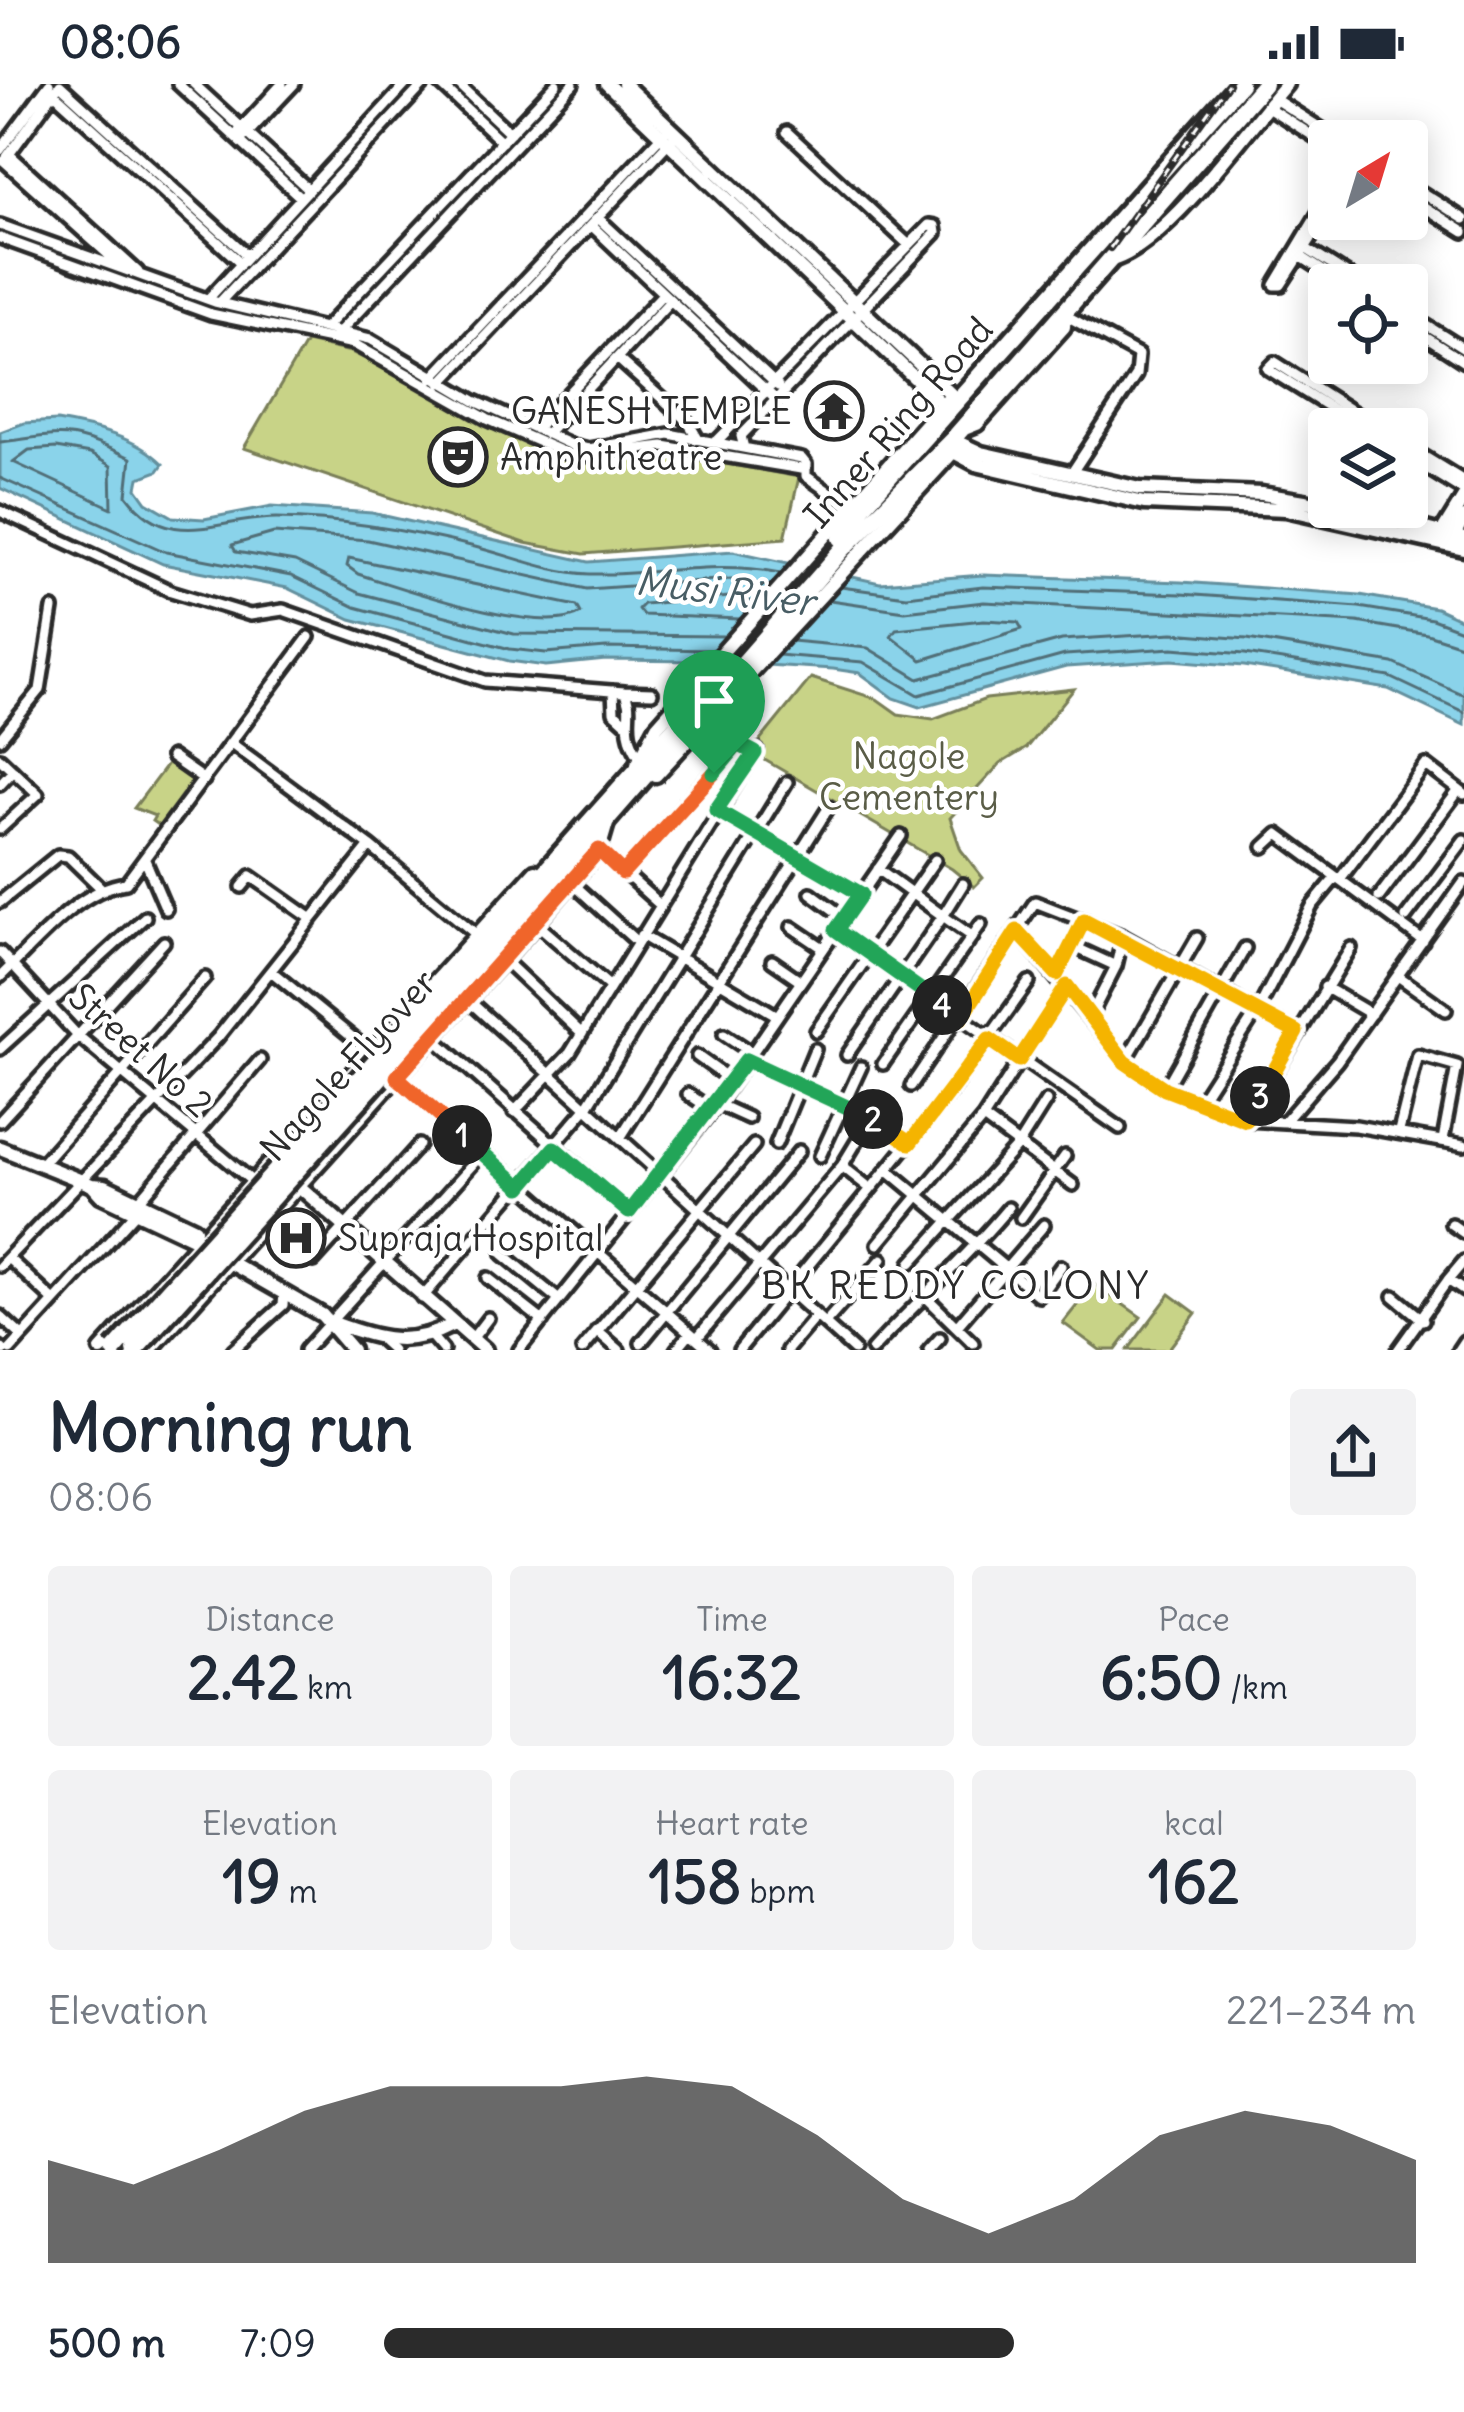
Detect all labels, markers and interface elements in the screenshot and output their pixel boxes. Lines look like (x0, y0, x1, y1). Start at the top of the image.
text: 08:06 (60, 14, 181, 70)
north arrow (1308, 120, 1428, 240)
map controls (1308, 120, 1428, 528)
button: locate (1308, 264, 1428, 384)
street label: Inner Ring Road (795, 308, 1002, 537)
temple icon: GANESH TEMPLE (803, 380, 865, 442)
place label: GANESH TEMPLE (511, 389, 792, 434)
button: layers (1308, 408, 1428, 528)
theatre icon: Amphitheatre (427, 426, 489, 488)
place label: Amphitheatre (500, 435, 722, 480)
water label: Musi River (633, 556, 821, 627)
pin (663, 650, 765, 773)
icon: arrive (681, 668, 747, 734)
park label: Nagole Cementery (819, 734, 999, 820)
street label: Nagole Flyover (251, 960, 446, 1170)
street label: Street No 2 (60, 974, 222, 1127)
pin: 4 (912, 975, 972, 1035)
text: 4 (932, 984, 952, 1026)
pin: 3 (1230, 1066, 1290, 1126)
text: 3 (1251, 1075, 1269, 1117)
pin: 2 (843, 1089, 903, 1149)
text: 2 (864, 1098, 882, 1140)
pin: 1 (432, 1105, 492, 1165)
text: 1 (455, 1114, 469, 1156)
hospital icon: Supraja Hospital (265, 1207, 327, 1269)
place label: Supraja Hospital (338, 1216, 603, 1261)
district label: BK REDDY COLONY (761, 1261, 1151, 1310)
text: Morning run (48, 1386, 412, 1469)
button: share (1290, 1389, 1416, 1515)
text: 08:06 (48, 1473, 153, 1522)
text: Distance (206, 1598, 334, 1640)
text: Time (696, 1598, 768, 1640)
text: Pace (1158, 1598, 1230, 1640)
text: 2.42 (187, 1640, 299, 1715)
text: 16:32 (663, 1640, 801, 1715)
text: 6:50 (1100, 1640, 1222, 1715)
text: km (299, 1666, 353, 1708)
text: /km (1222, 1666, 1288, 1708)
text: Elevation (202, 1802, 338, 1844)
text: Heart rate (655, 1802, 809, 1844)
text: kcal (1164, 1802, 1224, 1844)
text: 19 (222, 1844, 281, 1919)
text: 158 (649, 1844, 742, 1919)
text: 162 (1148, 1844, 1240, 1919)
text: m (281, 1870, 318, 1912)
text: bpm (742, 1870, 815, 1912)
text: Elevation (48, 1986, 208, 2035)
text: 221–234 m (1226, 1986, 1416, 2035)
text: 500 m (48, 2319, 165, 2368)
text: 7:09 (240, 2319, 316, 2368)

